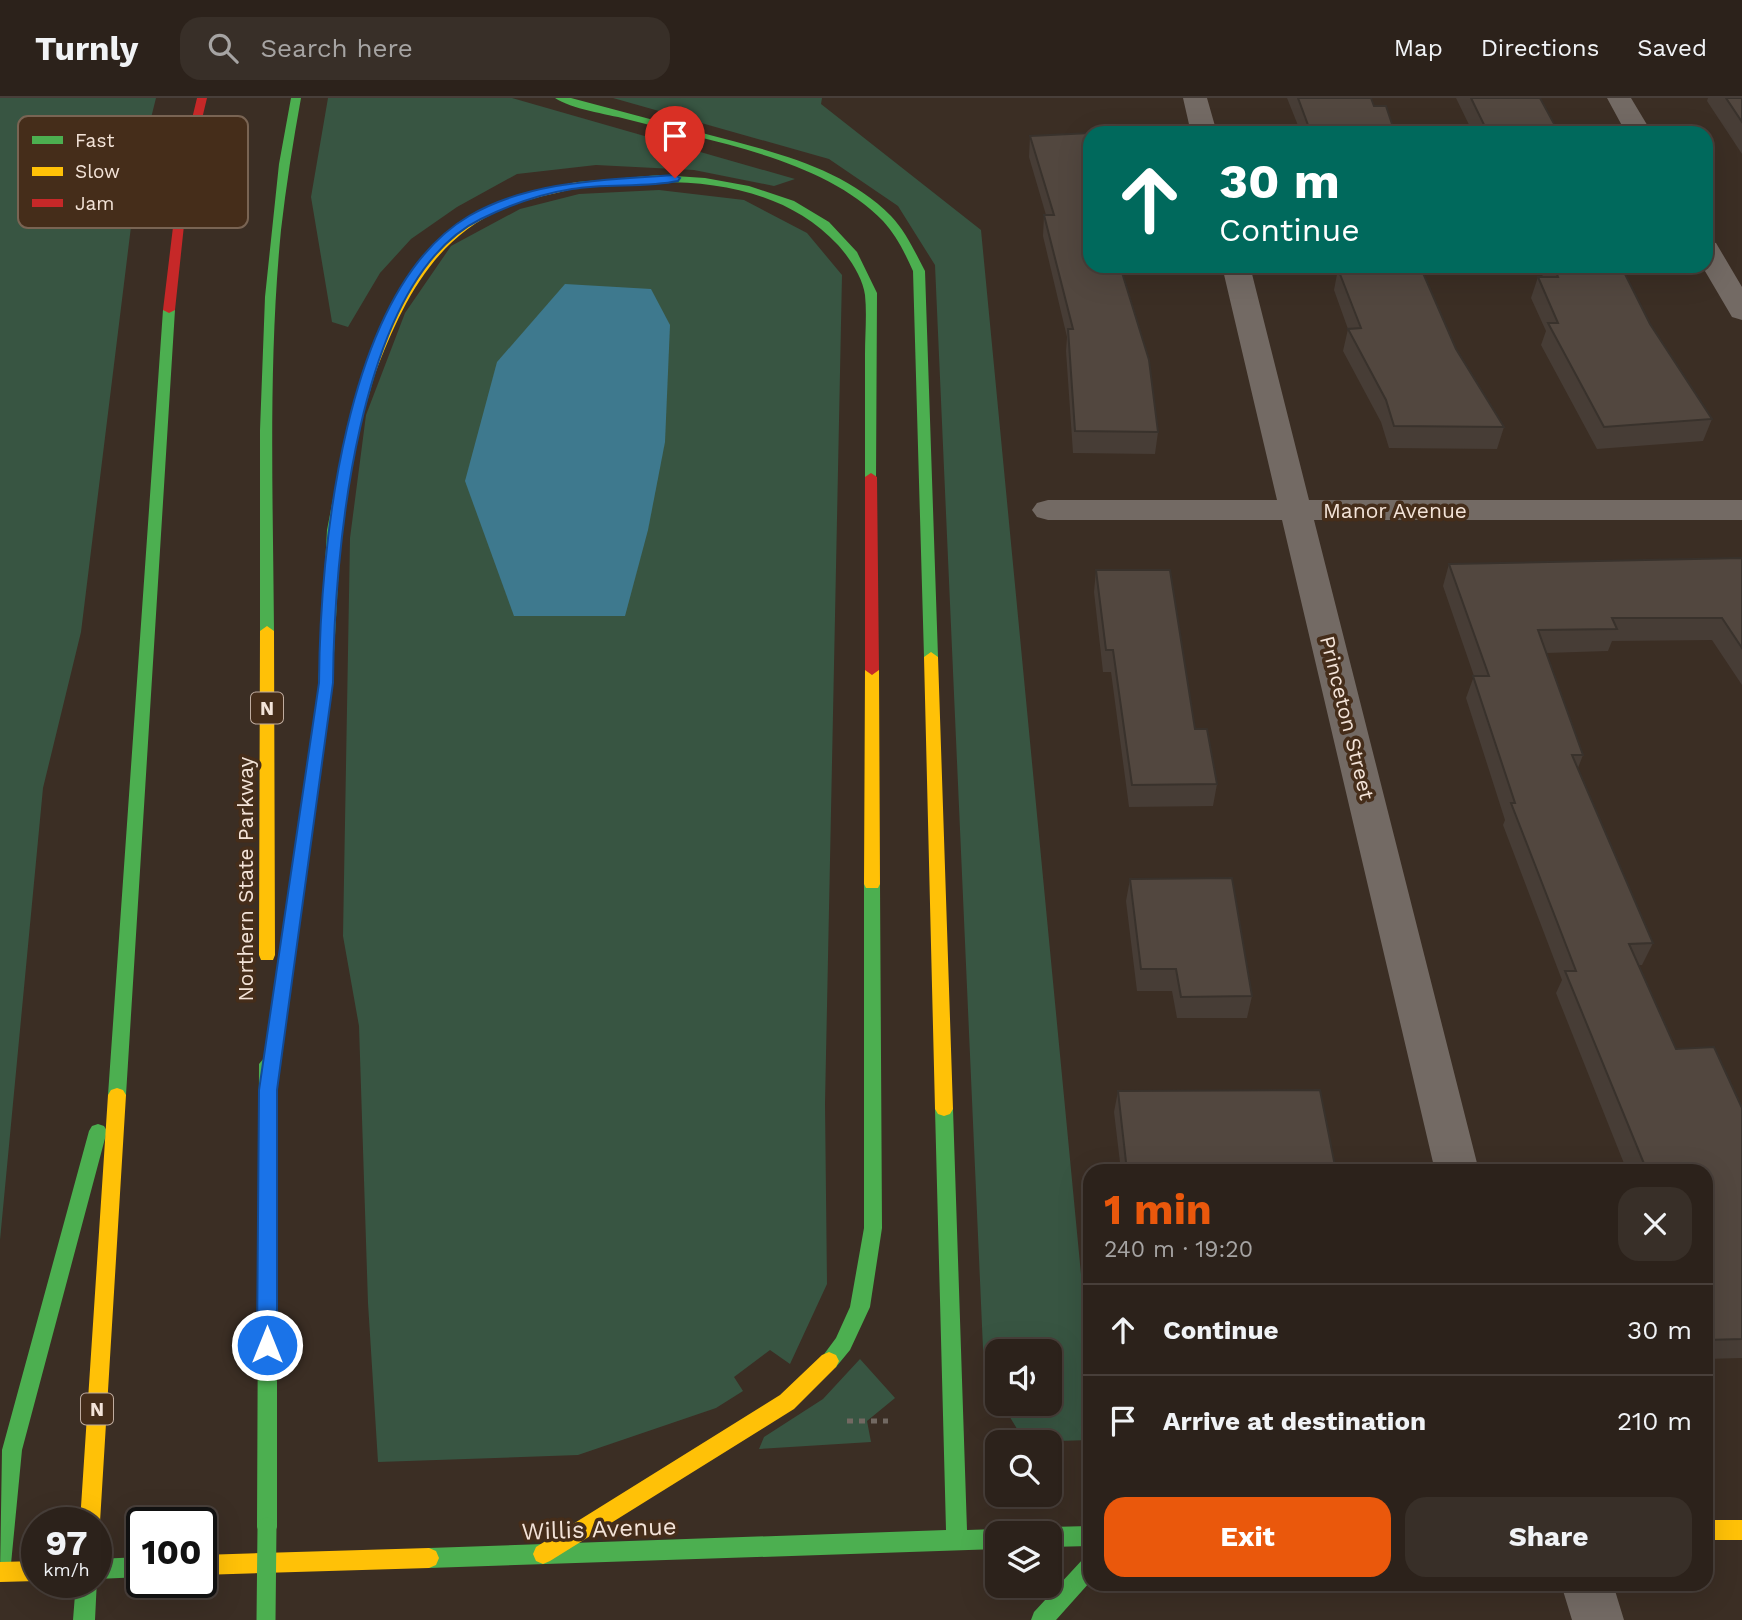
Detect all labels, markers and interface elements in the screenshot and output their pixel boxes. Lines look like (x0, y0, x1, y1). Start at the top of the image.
search box (180, 17, 670, 80)
text: Turnly (35, 29, 138, 68)
icon: search (204, 29, 242, 67)
text: Search here (260, 33, 413, 63)
text: Map (1394, 34, 1443, 62)
text: Directions (1481, 34, 1599, 62)
text: Saved (1637, 34, 1707, 62)
pin (645, 106, 705, 178)
legend (18, 116, 248, 228)
icon: arrive (656, 117, 694, 155)
text: Fast (75, 129, 114, 152)
text: 30 m (1219, 152, 1340, 210)
icon: ahead (1104, 154, 1195, 245)
text: Slow (75, 160, 120, 183)
text: Jam (75, 192, 114, 215)
text: Continue (1219, 211, 1360, 249)
street label: Manor Avenue (1323, 498, 1467, 523)
street label: Princeton Street (1315, 633, 1380, 803)
road number: N (251, 692, 283, 723)
street label: Northern State Parkway (233, 756, 258, 1001)
text: 1 min (1104, 1185, 1212, 1234)
button: close (1618, 1187, 1692, 1261)
text: 240 m · 19:20 (1104, 1236, 1253, 1263)
position arrow (230, 1308, 304, 1382)
icon: ahead (1104, 1311, 1142, 1349)
text: Continue (1163, 1315, 1279, 1345)
text: 30 m (1627, 1315, 1692, 1345)
map controls (985, 1339, 1062, 1598)
button: sound (985, 1339, 1062, 1416)
road number: N (81, 1394, 113, 1424)
icon: arrive (1104, 1402, 1142, 1440)
text: Arrive at destination (1163, 1406, 1426, 1436)
text: 210 m (1617, 1406, 1692, 1436)
button: search (985, 1430, 1062, 1507)
button: Exit (1104, 1497, 1391, 1577)
button: Share (1405, 1497, 1692, 1577)
speed limit sign: 100 (126, 1507, 217, 1598)
street label: Willis Avenue (521, 1512, 677, 1546)
button: layers (985, 1521, 1062, 1598)
text: 97 (46, 1522, 87, 1564)
text: km/h (43, 1559, 90, 1580)

